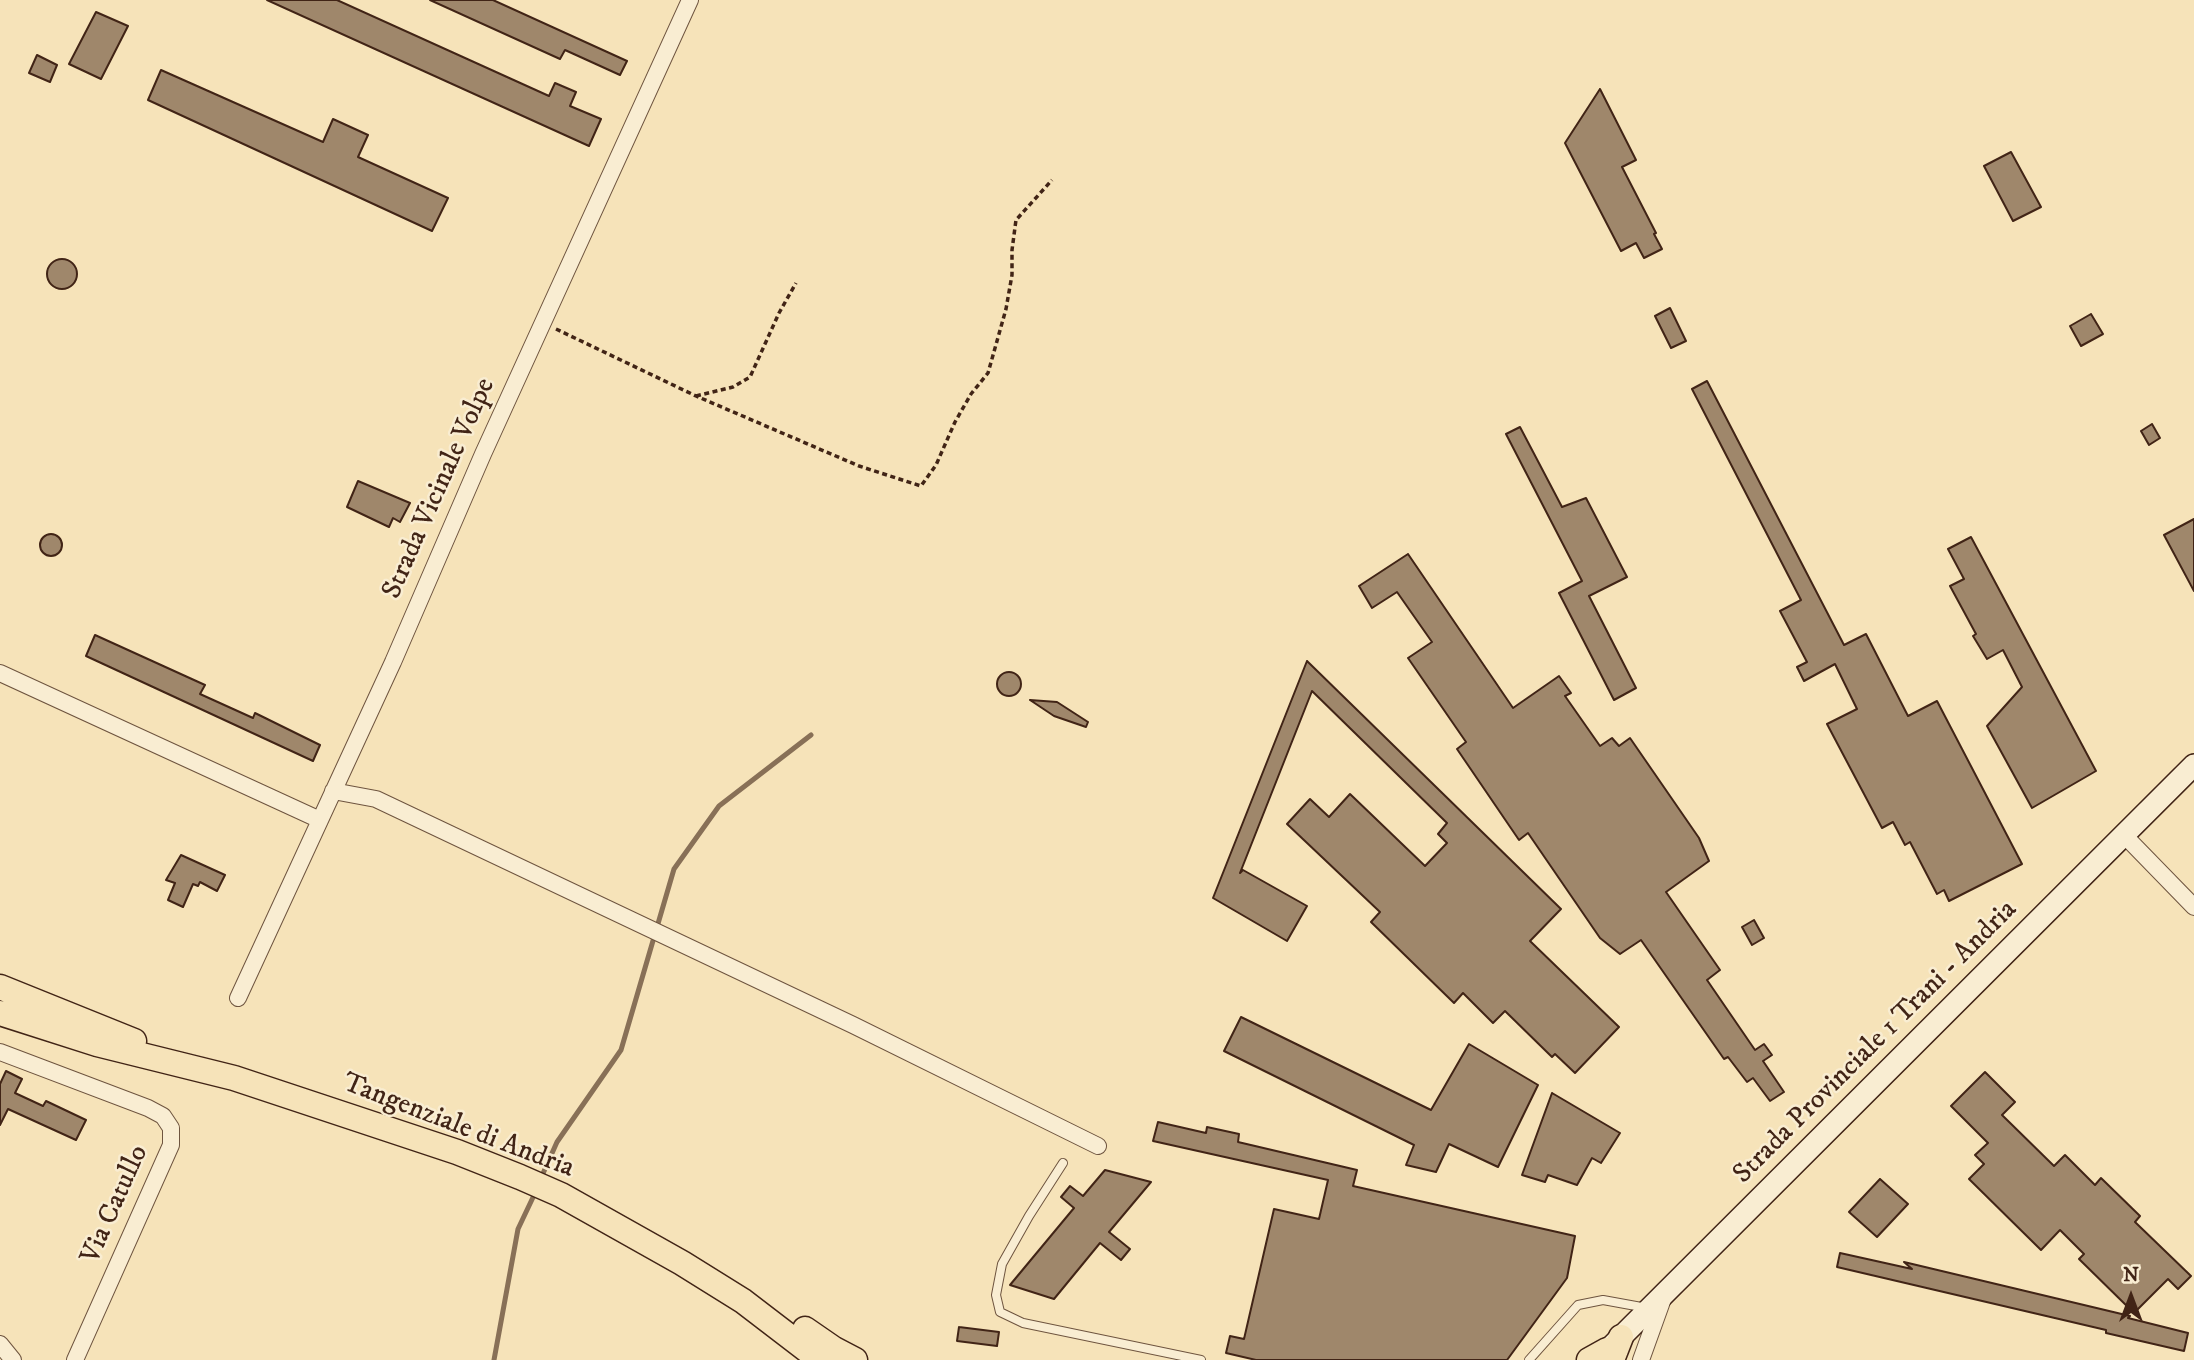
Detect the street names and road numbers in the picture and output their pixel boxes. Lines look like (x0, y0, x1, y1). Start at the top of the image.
street label: Strada Vicinale Volpe (376, 373, 504, 605)
street label: Strada Provinciale 1 Trani - Andria (1727, 894, 2025, 1192)
street label: Tangenziale di Andria (337, 1067, 579, 1187)
street label: Via Catullo (75, 1141, 157, 1269)

